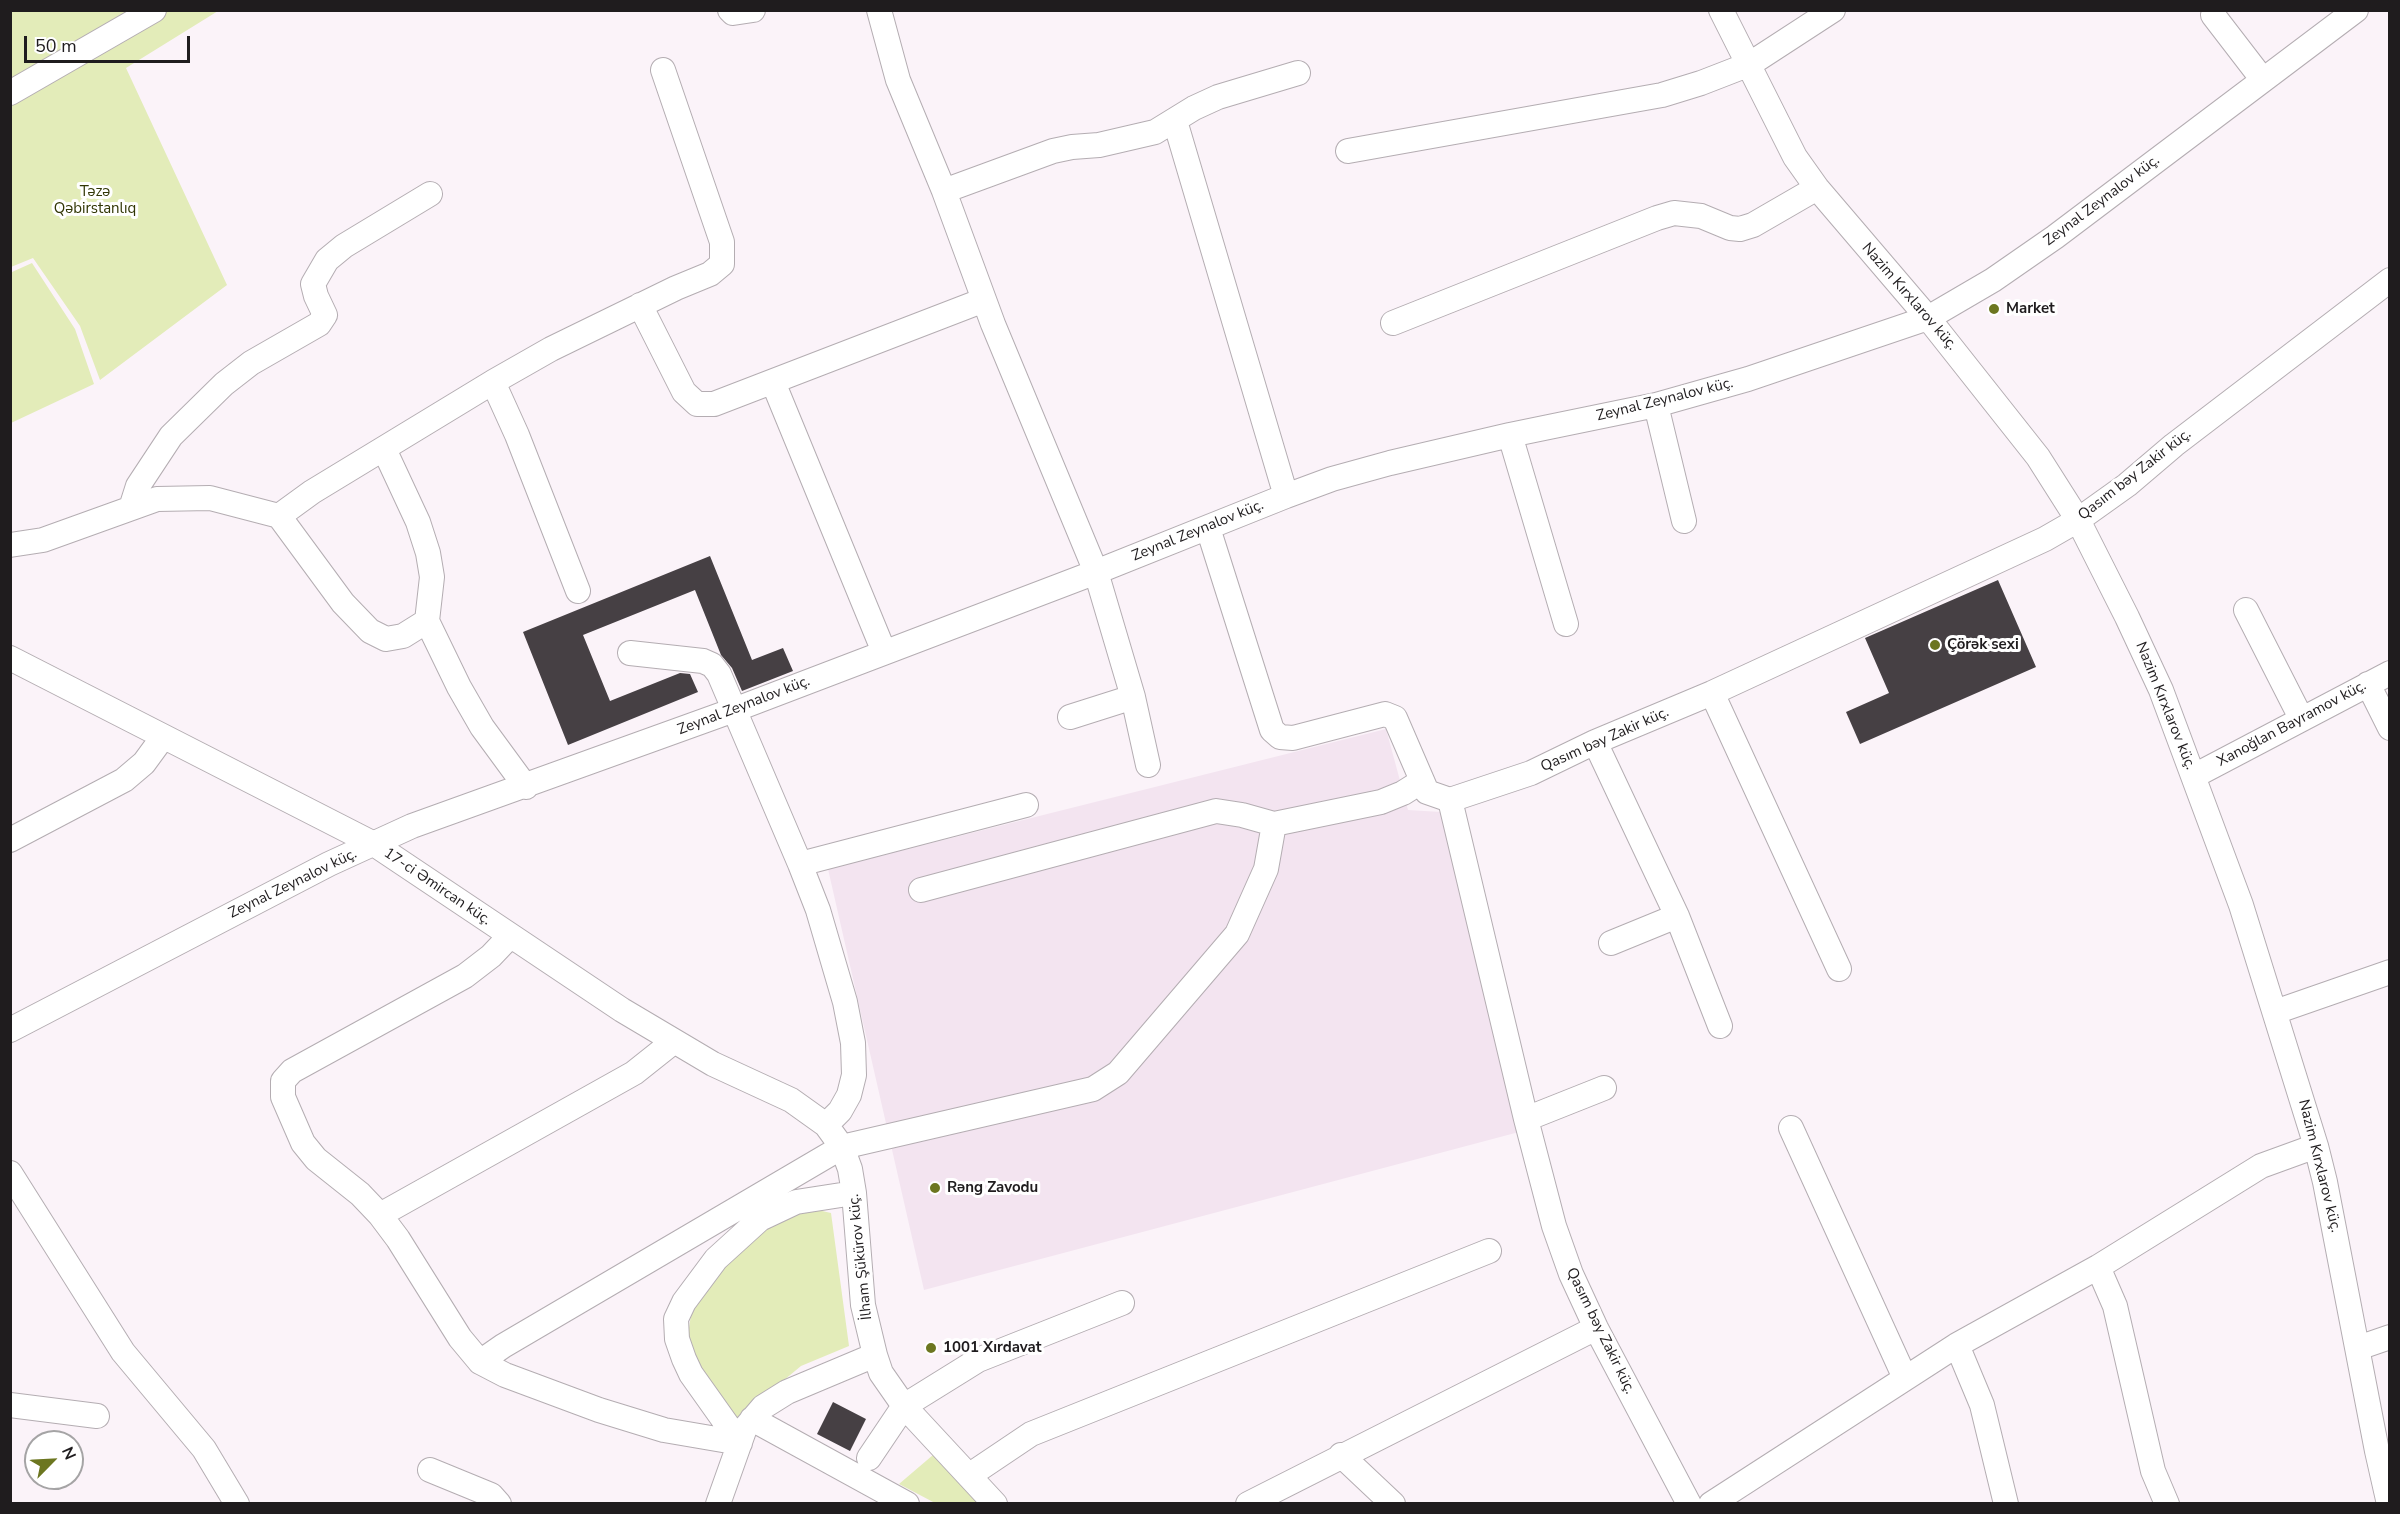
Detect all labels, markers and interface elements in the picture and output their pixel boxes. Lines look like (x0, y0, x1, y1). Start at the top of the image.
scale bar (27, 24, 194, 62)
text: 50 m (35, 34, 77, 58)
street label: Zeynal Zeynalov küç. (2041, 152, 2163, 250)
park label: Təzə Qəbirstanlıq (54, 183, 136, 218)
street label: Nazim Kırxlarov küç. (1858, 240, 1960, 354)
place label: Market (2006, 300, 2055, 318)
marker: Market (1987, 302, 2001, 316)
street label: Zeynal Zeynalov küç. (1595, 374, 1735, 426)
street label: Qasım bəy Zakir küç. (2075, 425, 2195, 525)
street label: Zeynal Zeynalov küç. (1130, 496, 1266, 566)
place label: Çörək sexi (1947, 636, 2019, 654)
marker: Çörək sexi (1928, 638, 1942, 652)
street label: Nazim Kırxlarov küç. (2131, 639, 2199, 773)
street label: Zeynal Zeynalov küç. (675, 672, 813, 740)
street label: Xanoğlan Bayramov küç. (2214, 677, 2370, 771)
street label: Qasım bəy Zakir küç. (1538, 704, 1672, 776)
street label: 17-ci Əmircan küç. (380, 844, 494, 930)
street label: Zeynal Zeynalov küç. (226, 845, 360, 923)
street label: Nazim Kırxlarov küç. (2294, 1098, 2344, 1234)
place label: Rəng Zavodu (947, 1179, 1038, 1197)
marker: Rəng Zavodu (928, 1181, 942, 1195)
street label: İlham Şükürov küç. (845, 1193, 877, 1321)
street label: Qasım bəy Zakir küç. (1562, 1265, 1638, 1397)
place label: 1001 Xırdavat (943, 1339, 1042, 1357)
marker: 1001 Xırdavat (924, 1341, 938, 1355)
north arrow (24, 1430, 84, 1490)
text: N (56, 1444, 81, 1463)

